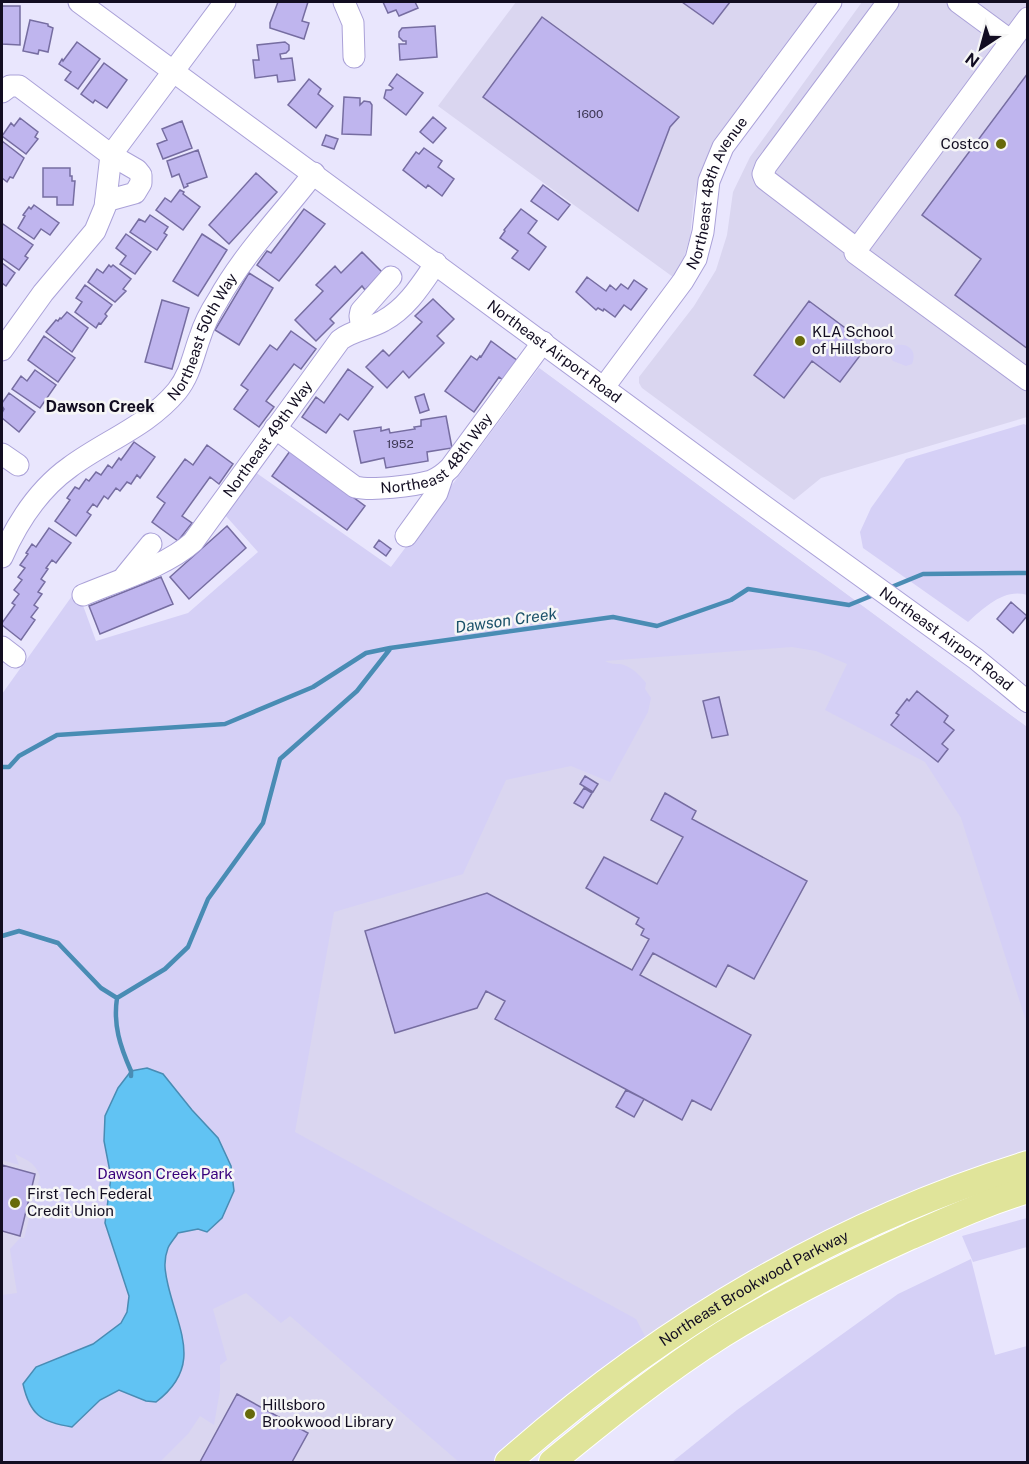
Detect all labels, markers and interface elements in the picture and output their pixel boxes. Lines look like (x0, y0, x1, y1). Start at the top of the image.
north arrow (951, 18, 1011, 78)
text: N (962, 48, 983, 71)
house number: 1600 (577, 107, 603, 121)
street label: Northeast 48th Avenue (683, 113, 751, 272)
place label: Costco (941, 135, 989, 152)
marker: Costco (994, 137, 1008, 151)
street label: Northeast 50th Way (164, 270, 240, 404)
street label: Northeast Airport Road (484, 296, 625, 406)
place label: KLA School of Hillsboro (812, 323, 894, 357)
marker: KLA School of Hillsboro (793, 334, 807, 348)
street label: Northeast 49th Way (220, 377, 316, 500)
district label: Dawson Creek (45, 397, 155, 416)
street label: Northeast 48th Way (380, 410, 495, 496)
house number: 1952 (386, 437, 414, 451)
street label: Northeast Airport Road (877, 583, 1016, 694)
water label: Dawson Creek (454, 604, 559, 637)
park label: Dawson Creek Park (97, 1165, 233, 1182)
place label: First Tech Federal Credit Union (27, 1185, 152, 1219)
marker: First Tech Federal Credit Union (8, 1196, 22, 1210)
street label: Northeast Brookwood Parkway (656, 1227, 851, 1349)
place label: Hillsboro Brookwood Library (262, 1396, 394, 1430)
marker: Hillsboro Brookwood Library (243, 1407, 257, 1421)

